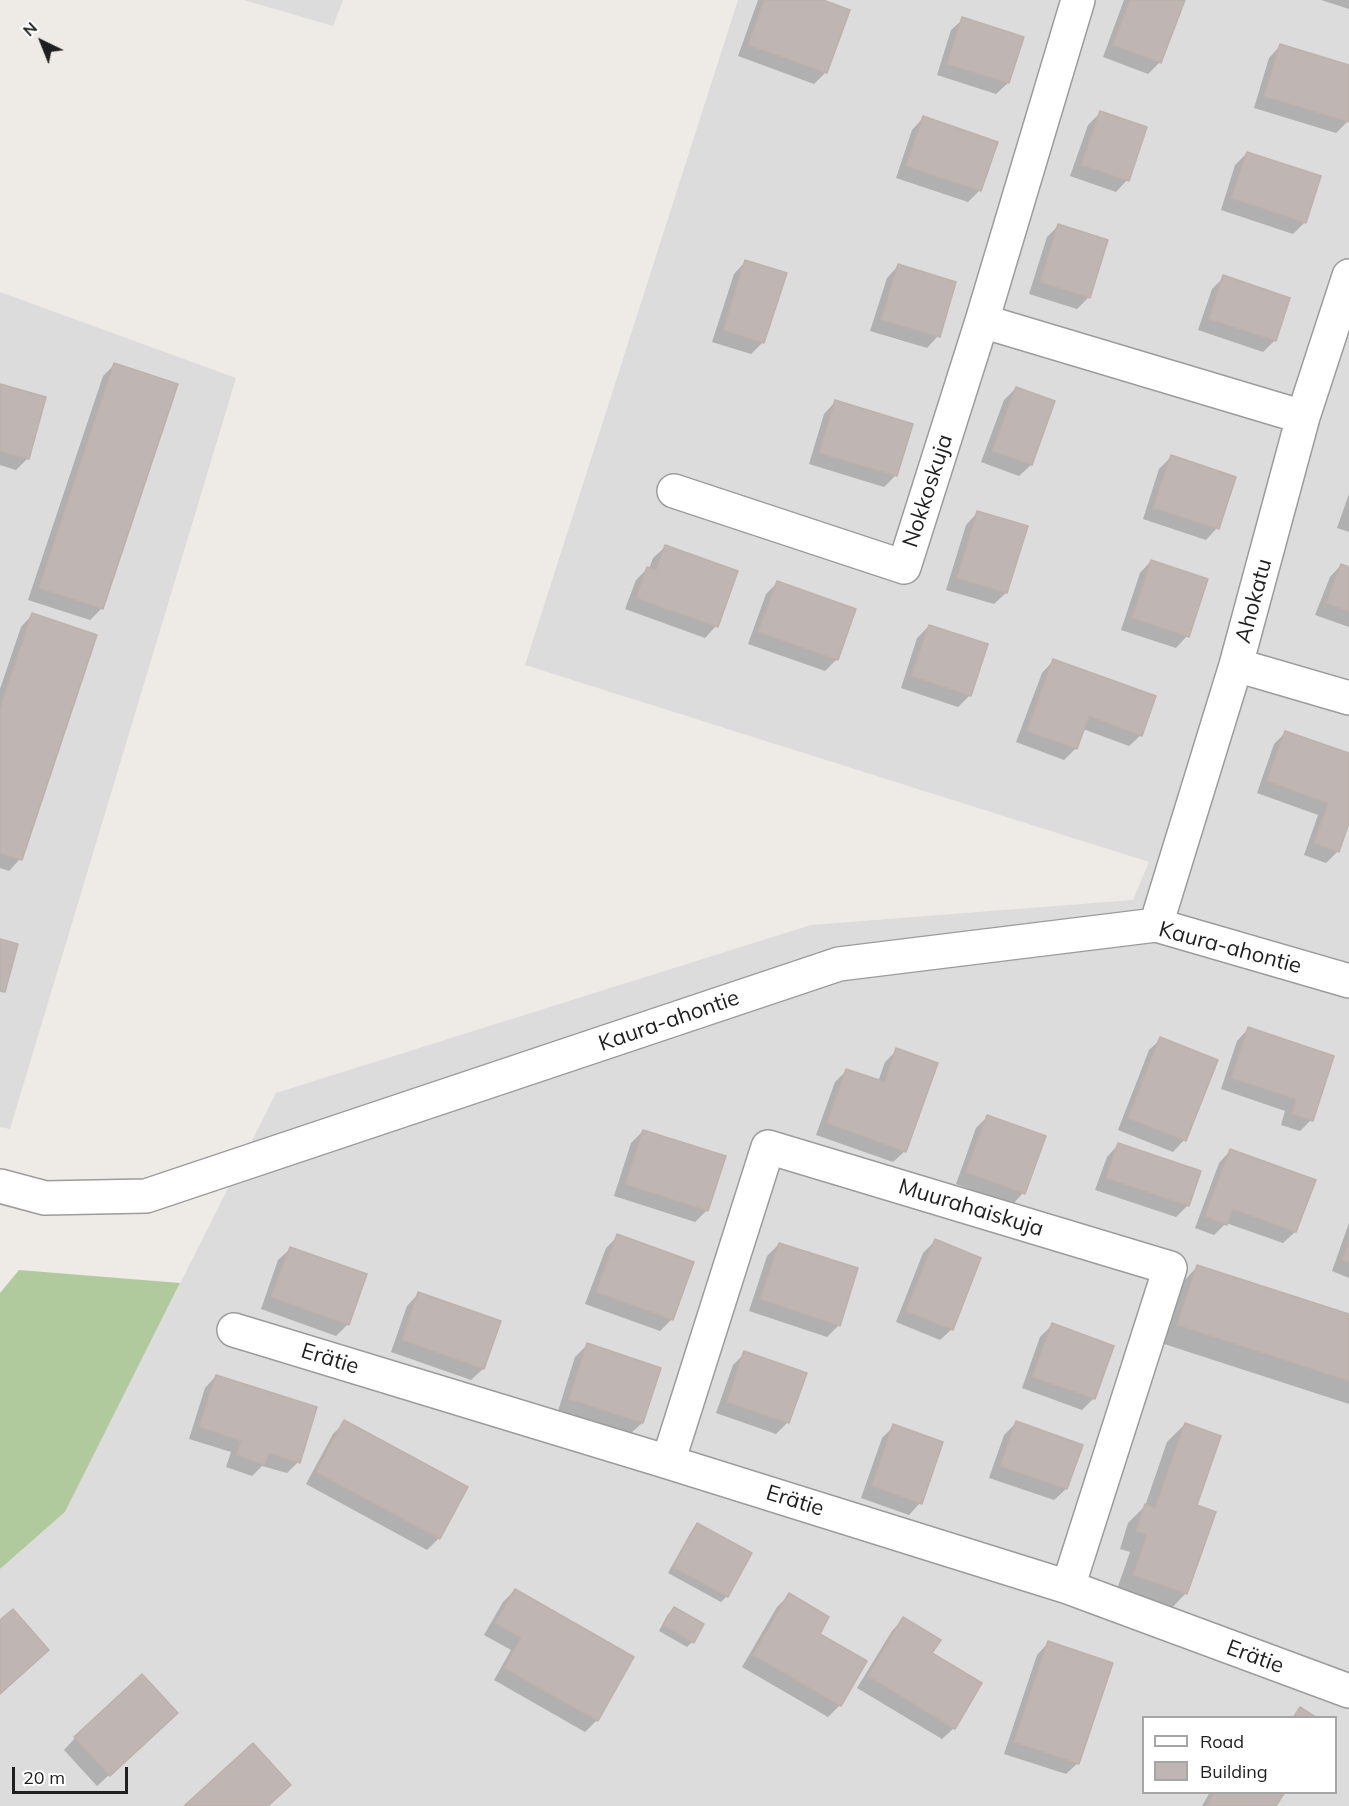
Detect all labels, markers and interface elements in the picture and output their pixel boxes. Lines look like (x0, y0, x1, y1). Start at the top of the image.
north arrow (12, 12, 72, 72)
text: N (18, 17, 41, 40)
street label: Nokkoskuja (897, 431, 959, 551)
street label: Ahokatu (1230, 556, 1278, 646)
street label: Kaura-ahontie (1156, 916, 1304, 980)
street label: Kaura-ahontie (595, 985, 743, 1057)
street label: Muurahaiskuja (895, 1173, 1047, 1243)
street label: Erätie (298, 1338, 362, 1380)
street label: Erätie (763, 1480, 827, 1522)
street label: Erätie (1223, 1635, 1287, 1679)
legend (1142, 1716, 1337, 1794)
text: Road (1200, 1730, 1244, 1753)
scale bar (15, 1755, 130, 1793)
text: Building (1200, 1760, 1268, 1783)
text: 20 m (23, 1766, 65, 1789)

